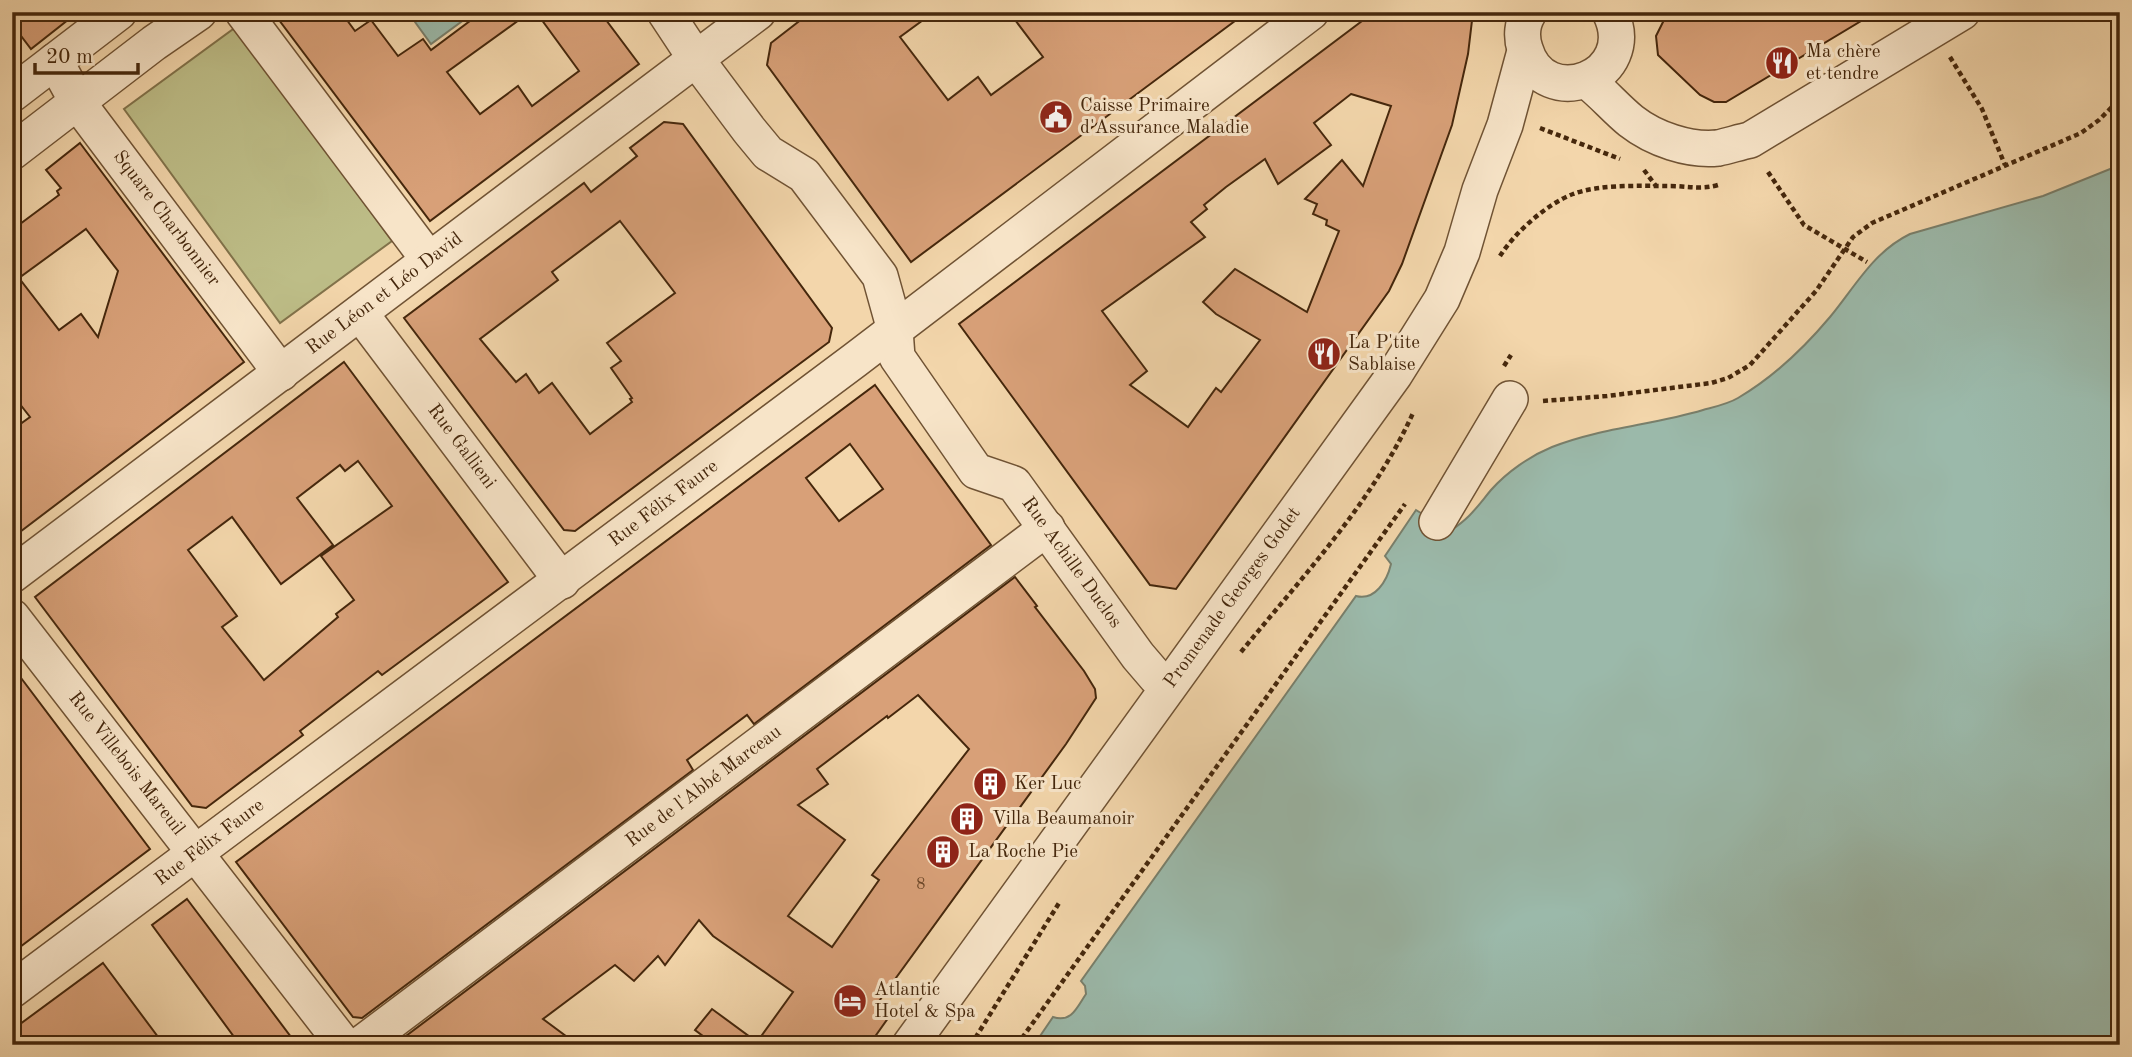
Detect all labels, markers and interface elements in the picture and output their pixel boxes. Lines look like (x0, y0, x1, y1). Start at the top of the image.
scale bar (35, 32, 138, 76)
place label: Ma chère et tendre (1806, 43, 1881, 84)
restaurant icon: Ma chère et tendre (1763, 44, 1801, 82)
text: 20 m (46, 47, 93, 68)
place label: Caisse Primaire d'Assurance Maladie (1080, 97, 1249, 138)
public building icon: Caisse Primaire d'Assurance Maladie (1037, 98, 1075, 136)
street label: Square Charbonnier (109, 148, 223, 290)
street label: Rue Léon et Léo David (303, 229, 467, 359)
place label: La P'tite Sablaise (1348, 334, 1420, 375)
restaurant icon: La P'tite Sablaise (1305, 335, 1343, 373)
street label: Rue Gallieni (423, 401, 499, 493)
street label: Rue Félix Faure (606, 457, 722, 551)
street label: Rue Achille Duclos (1017, 494, 1125, 632)
street label: Promenade Georges Godet (1161, 504, 1305, 692)
street label: Rue Villebois Mareuil (64, 689, 188, 839)
street label: Rue de l'Abbé Marceau (623, 722, 785, 852)
building icon: Ker Luc (971, 765, 1009, 803)
place label: Ker Luc (1014, 775, 1081, 794)
street label: Rue Félix Faure (152, 796, 268, 890)
building icon: Villa Beaumanoir (948, 800, 986, 838)
place label: Villa Beaumanoir (992, 810, 1135, 829)
building icon: La Roche Pie (924, 833, 962, 871)
place label: La Roche Pie (968, 843, 1078, 862)
house number: 8 (916, 877, 926, 893)
place label: Atlantic Hotel & Spa (874, 981, 976, 1022)
hotel icon: Atlantic Hotel & Spa (831, 982, 869, 1020)

